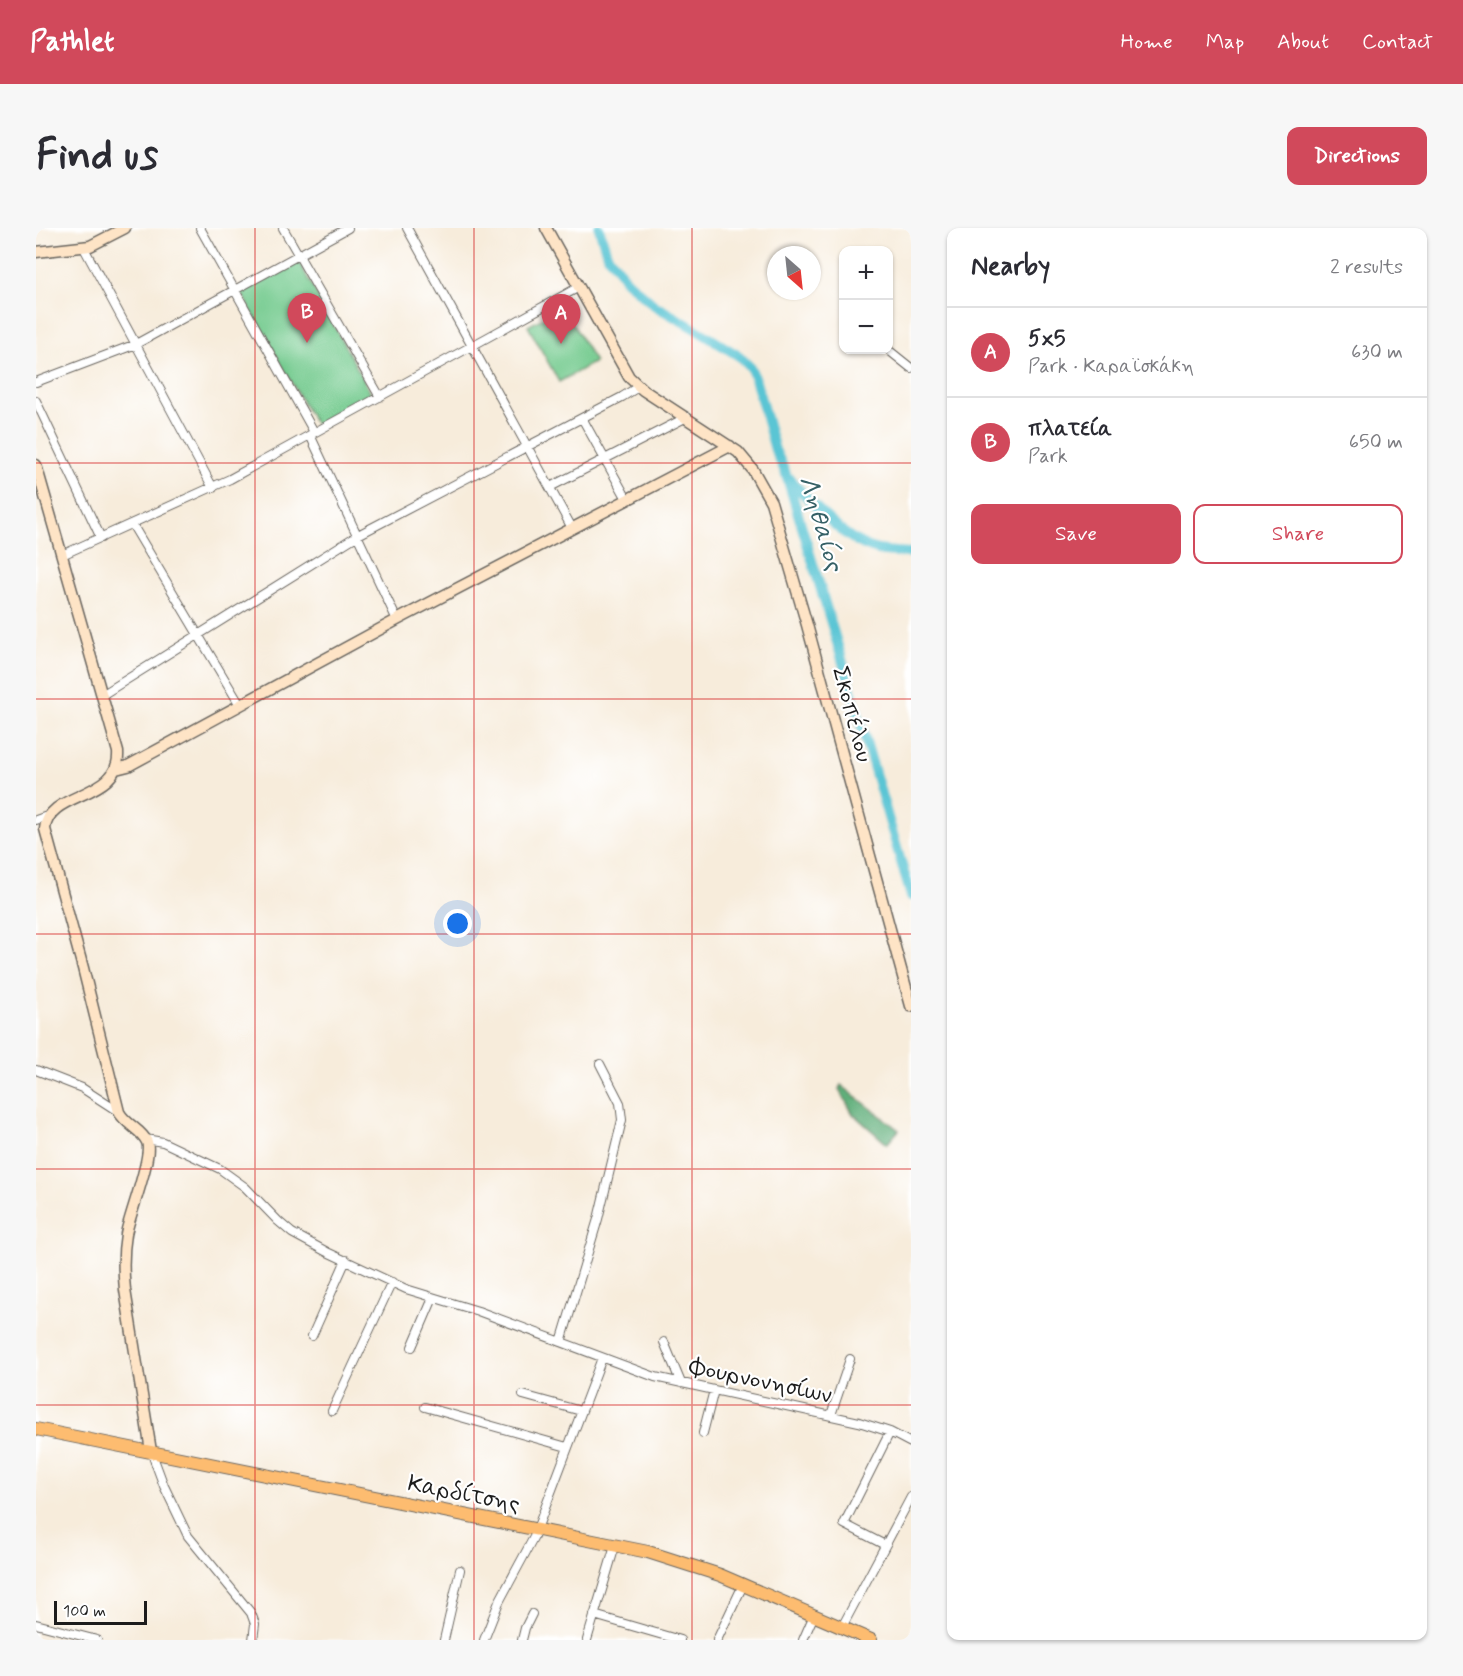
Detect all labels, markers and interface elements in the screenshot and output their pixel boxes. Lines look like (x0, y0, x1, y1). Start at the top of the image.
text: Pathlet (30, 24, 114, 61)
text: Home (1121, 28, 1173, 56)
text: Map (1206, 28, 1244, 56)
text: About (1277, 28, 1329, 56)
text: Contact (1362, 28, 1433, 56)
button: Directions (1287, 127, 1427, 185)
text: Find us (36, 129, 158, 184)
north arrow (767, 246, 821, 300)
map controls (839, 246, 893, 354)
button: + (839, 246, 893, 300)
text: Nearby (971, 250, 1050, 284)
text: 2 results (1330, 254, 1403, 281)
pin: B (288, 294, 326, 343)
pin: A (542, 294, 580, 344)
button: − (839, 300, 893, 354)
text: 5x5 (1028, 325, 1066, 353)
text: A (984, 339, 997, 366)
text: 630 m (1351, 339, 1403, 366)
text: Park · Καραϊσκάκη (1028, 353, 1194, 380)
text: πλατεία (1028, 415, 1112, 443)
text: B (984, 429, 997, 456)
text: 650 m (1349, 429, 1403, 456)
text: Park (1028, 443, 1068, 470)
water label: Ληθαίος (789, 472, 851, 577)
button: Save (971, 504, 1181, 564)
button: Share (1193, 504, 1403, 564)
street label: Σκοπέλου (824, 663, 880, 766)
your location (443, 909, 472, 938)
street label: Φουρνονησίων (686, 1351, 835, 1412)
street label: Καρδίτσης (405, 1468, 523, 1521)
scale bar (54, 1598, 147, 1626)
text: 100 m (63, 1601, 106, 1622)

